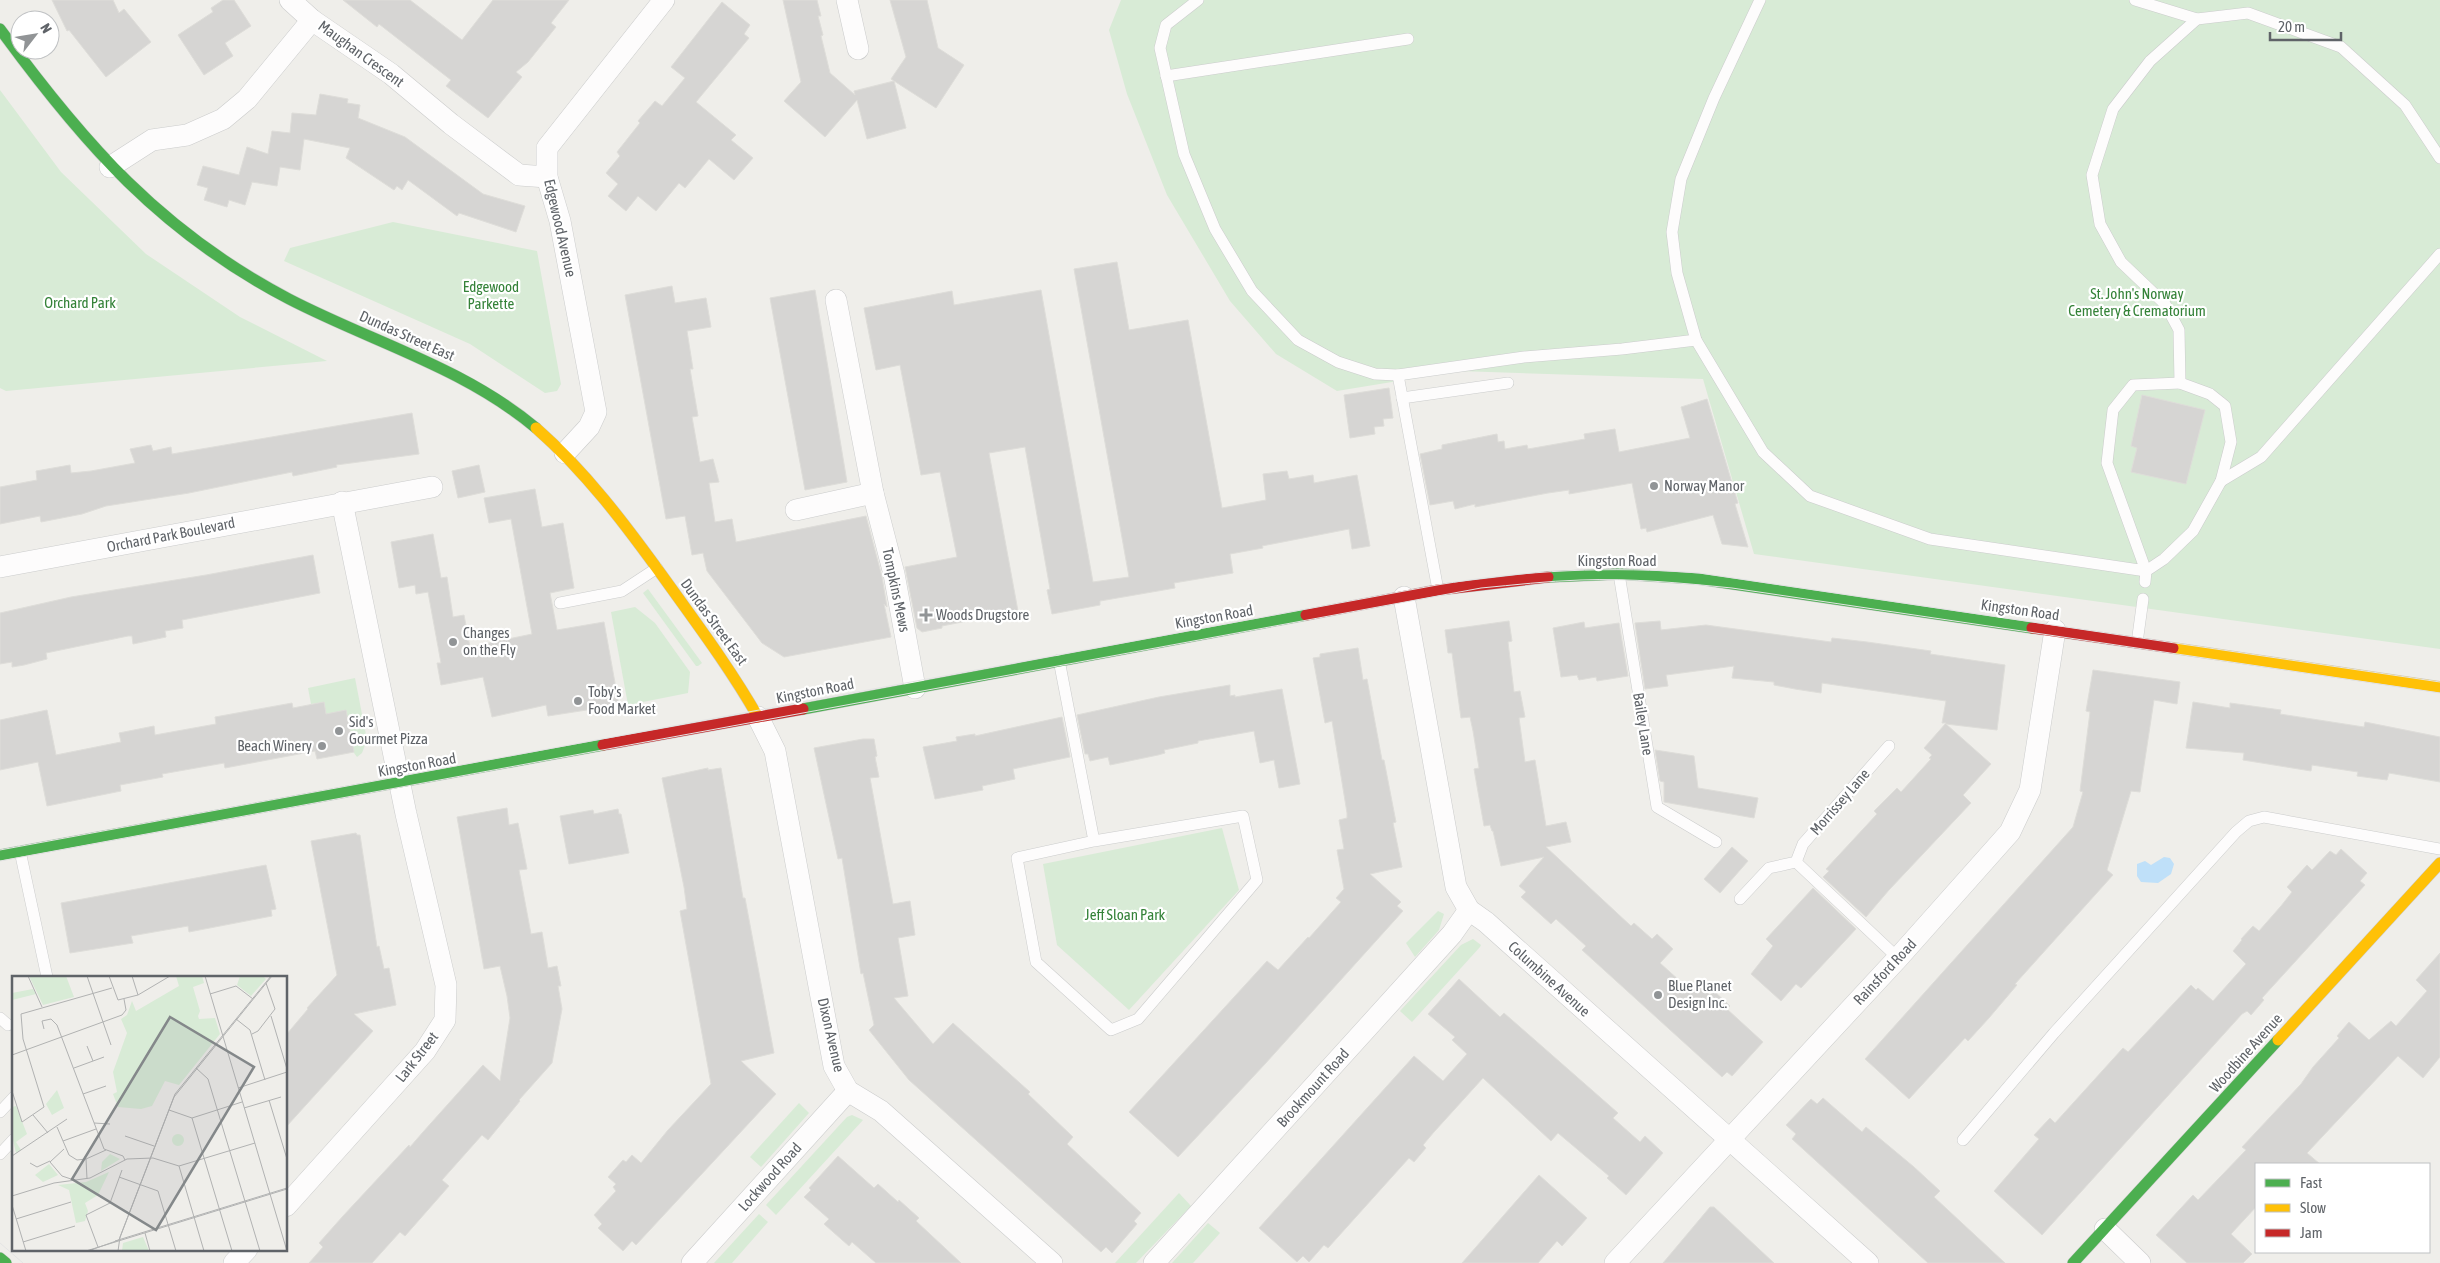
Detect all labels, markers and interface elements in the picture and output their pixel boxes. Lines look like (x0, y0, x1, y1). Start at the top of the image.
north arrow (10, 10, 60, 60)
scale bar (2270, 10, 2341, 42)
street label: Maughan Crescent (315, 17, 407, 90)
text: 20 m (2278, 18, 2305, 35)
text: N (37, 21, 55, 36)
street label: Edgewood Avenue (541, 177, 580, 279)
park label: Edgewood Parkette (463, 278, 519, 312)
park label: St. John's Norway Cemetery & Crematorium (2068, 285, 2206, 319)
park label: Orchard Park (44, 294, 116, 311)
street label: Dundas Street East (357, 307, 457, 364)
place label: Norway Manor (1664, 477, 1745, 494)
marker: Norway Manor (1648, 480, 1660, 492)
street label: Orchard Park Boulevard (105, 514, 236, 555)
street label: Tompkins Mews (879, 546, 914, 634)
street label: Kingston Road (1577, 552, 1657, 569)
street label: Dundas Street East (677, 575, 751, 668)
street label: Kingston Road (1980, 596, 2060, 623)
street label: Kingston Road (1174, 601, 1254, 632)
place label: Woods Drugstore (936, 606, 1029, 623)
marker: Woods Drugstore (920, 609, 932, 621)
place label: Changes on the Fly (463, 624, 516, 658)
marker: Changes on the Fly (447, 636, 459, 648)
street label: Kingston Road (775, 675, 855, 706)
place label: Toby's Food Market (588, 683, 656, 717)
street label: Bailey Lane (1630, 691, 1657, 757)
marker: Toby's Food Market (572, 695, 584, 707)
place label: Sid's Gourmet Pizza (349, 713, 428, 747)
marker: Sid's Gourmet Pizza (333, 725, 345, 737)
place label: Beach Winery (237, 737, 312, 754)
marker: Beach Winery (316, 740, 328, 752)
street label: Kingston Road (377, 749, 457, 780)
street label: Morrissey Lane (1806, 765, 1873, 838)
park label: Jeff Sloan Park (1085, 906, 1166, 923)
street label: Rainsford Road (1850, 935, 1919, 1008)
street label: Columbine Avenue (1505, 938, 1594, 1020)
inset map (12, 976, 288, 1250)
place label: Blue Planet Design Inc. (1668, 977, 1732, 1011)
marker: Blue Planet Design Inc. (1652, 989, 1664, 1001)
street label: Dixon Avenue (815, 996, 848, 1074)
street label: Woodbine Avenue (2206, 1010, 2285, 1095)
street label: Lark Street (392, 1028, 441, 1085)
street label: Brookmount Road (1273, 1045, 1352, 1130)
street label: Lockwood Road (735, 1139, 805, 1214)
legend (2255, 1163, 2430, 1253)
text: Fast (2300, 1174, 2322, 1191)
text: Slow (2300, 1199, 2326, 1216)
text: Jam (2300, 1224, 2323, 1241)

